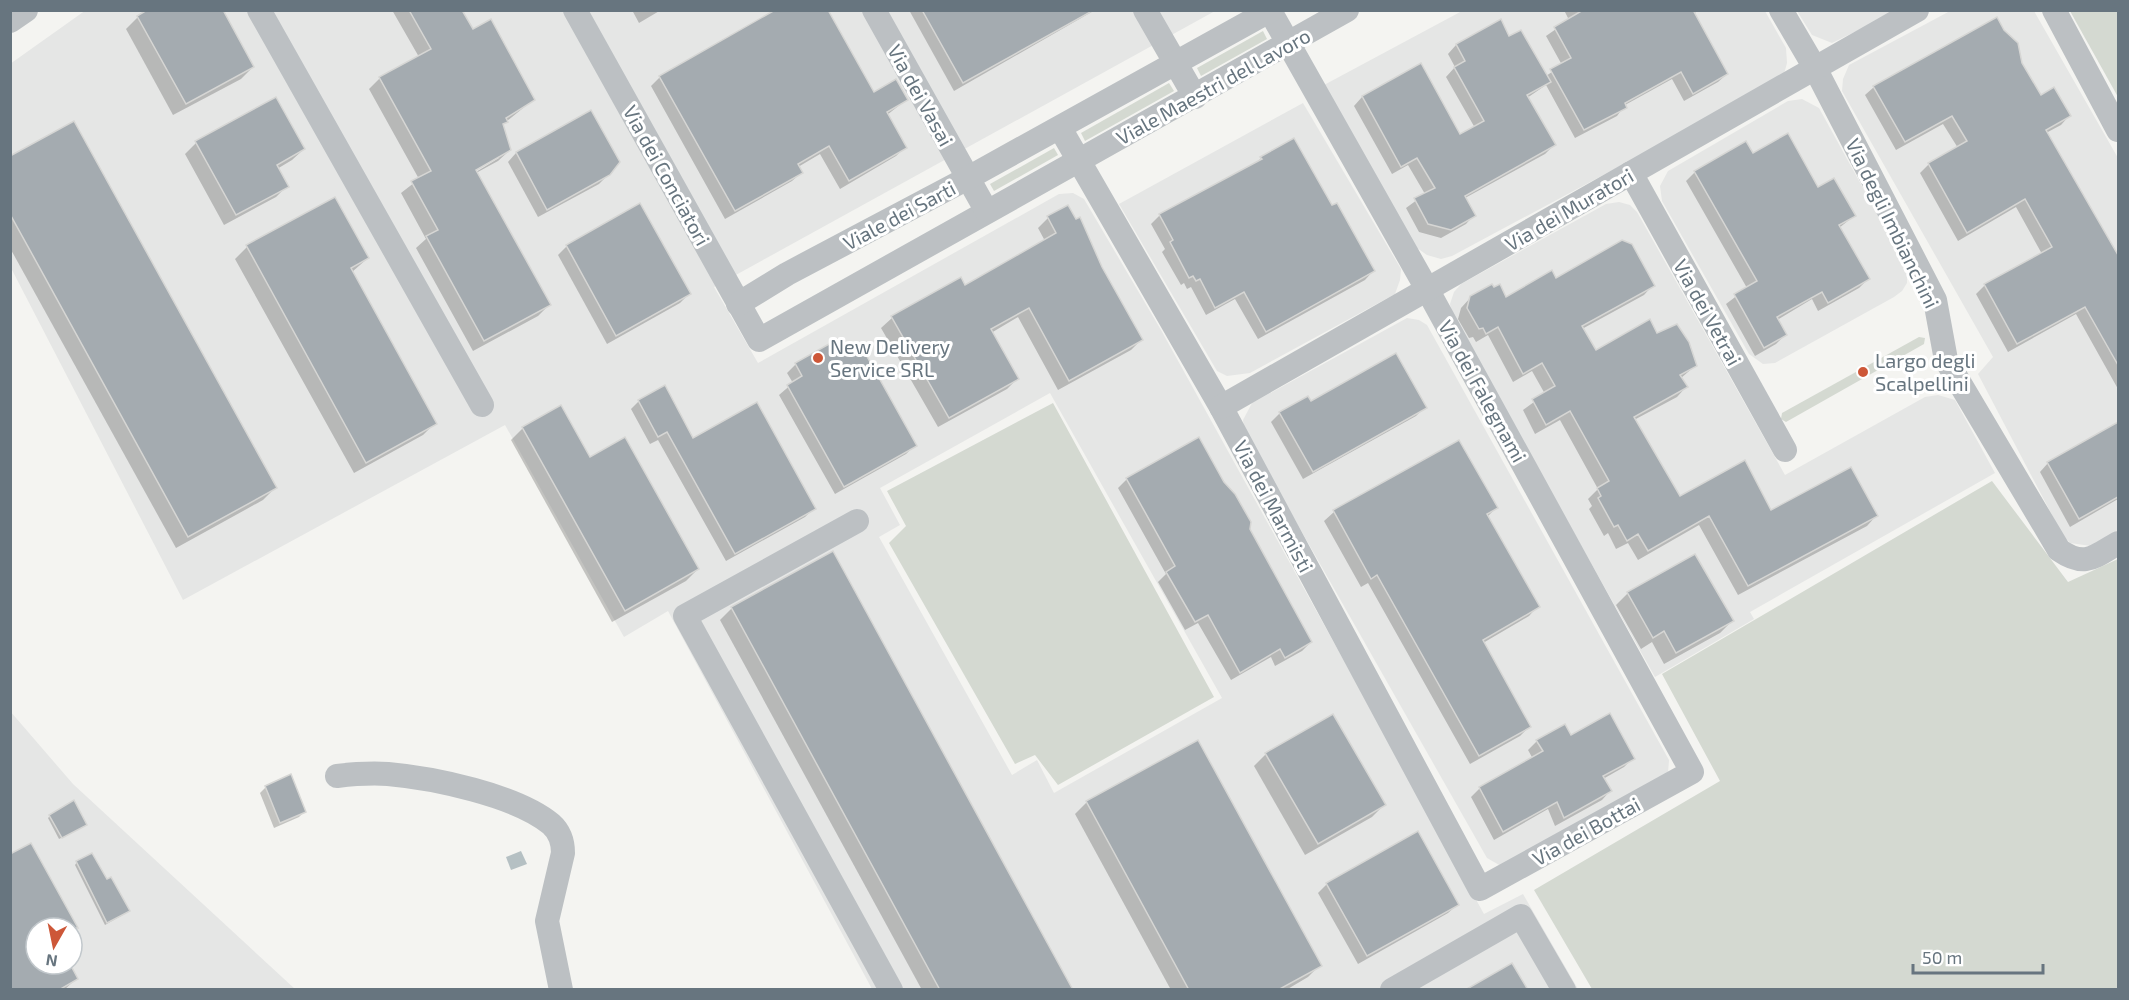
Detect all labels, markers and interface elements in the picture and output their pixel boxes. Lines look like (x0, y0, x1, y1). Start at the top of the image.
street label: Viale Maestri del Lavoro (1112, 23, 1314, 149)
street label: Via dei Vasai (883, 40, 959, 150)
street label: Via dei Conciatori (619, 101, 715, 249)
street label: Via degli Imbianchini (1841, 134, 1945, 312)
street label: Via dei Muratori (1501, 163, 1637, 255)
street label: Viale dei Sarti (839, 175, 959, 255)
street label: Via dei Vetrai (1669, 255, 1747, 369)
street label: Via dei Falegnami (1434, 316, 1532, 466)
place label: New Delivery Service SRL (830, 334, 951, 381)
place label: Largo degli Scalpellini (1875, 348, 1975, 395)
marker: New Delivery Service SRL (811, 351, 825, 365)
marker: Largo degli Scalpellini (1856, 365, 1870, 379)
street label: Via dei Marmisti (1229, 436, 1319, 576)
street label: Via dei Bottai (1528, 792, 1644, 870)
north arrow (24, 916, 84, 976)
scale bar (1913, 937, 2044, 975)
text: 50 m (1922, 946, 1962, 968)
text: N (44, 951, 59, 972)

